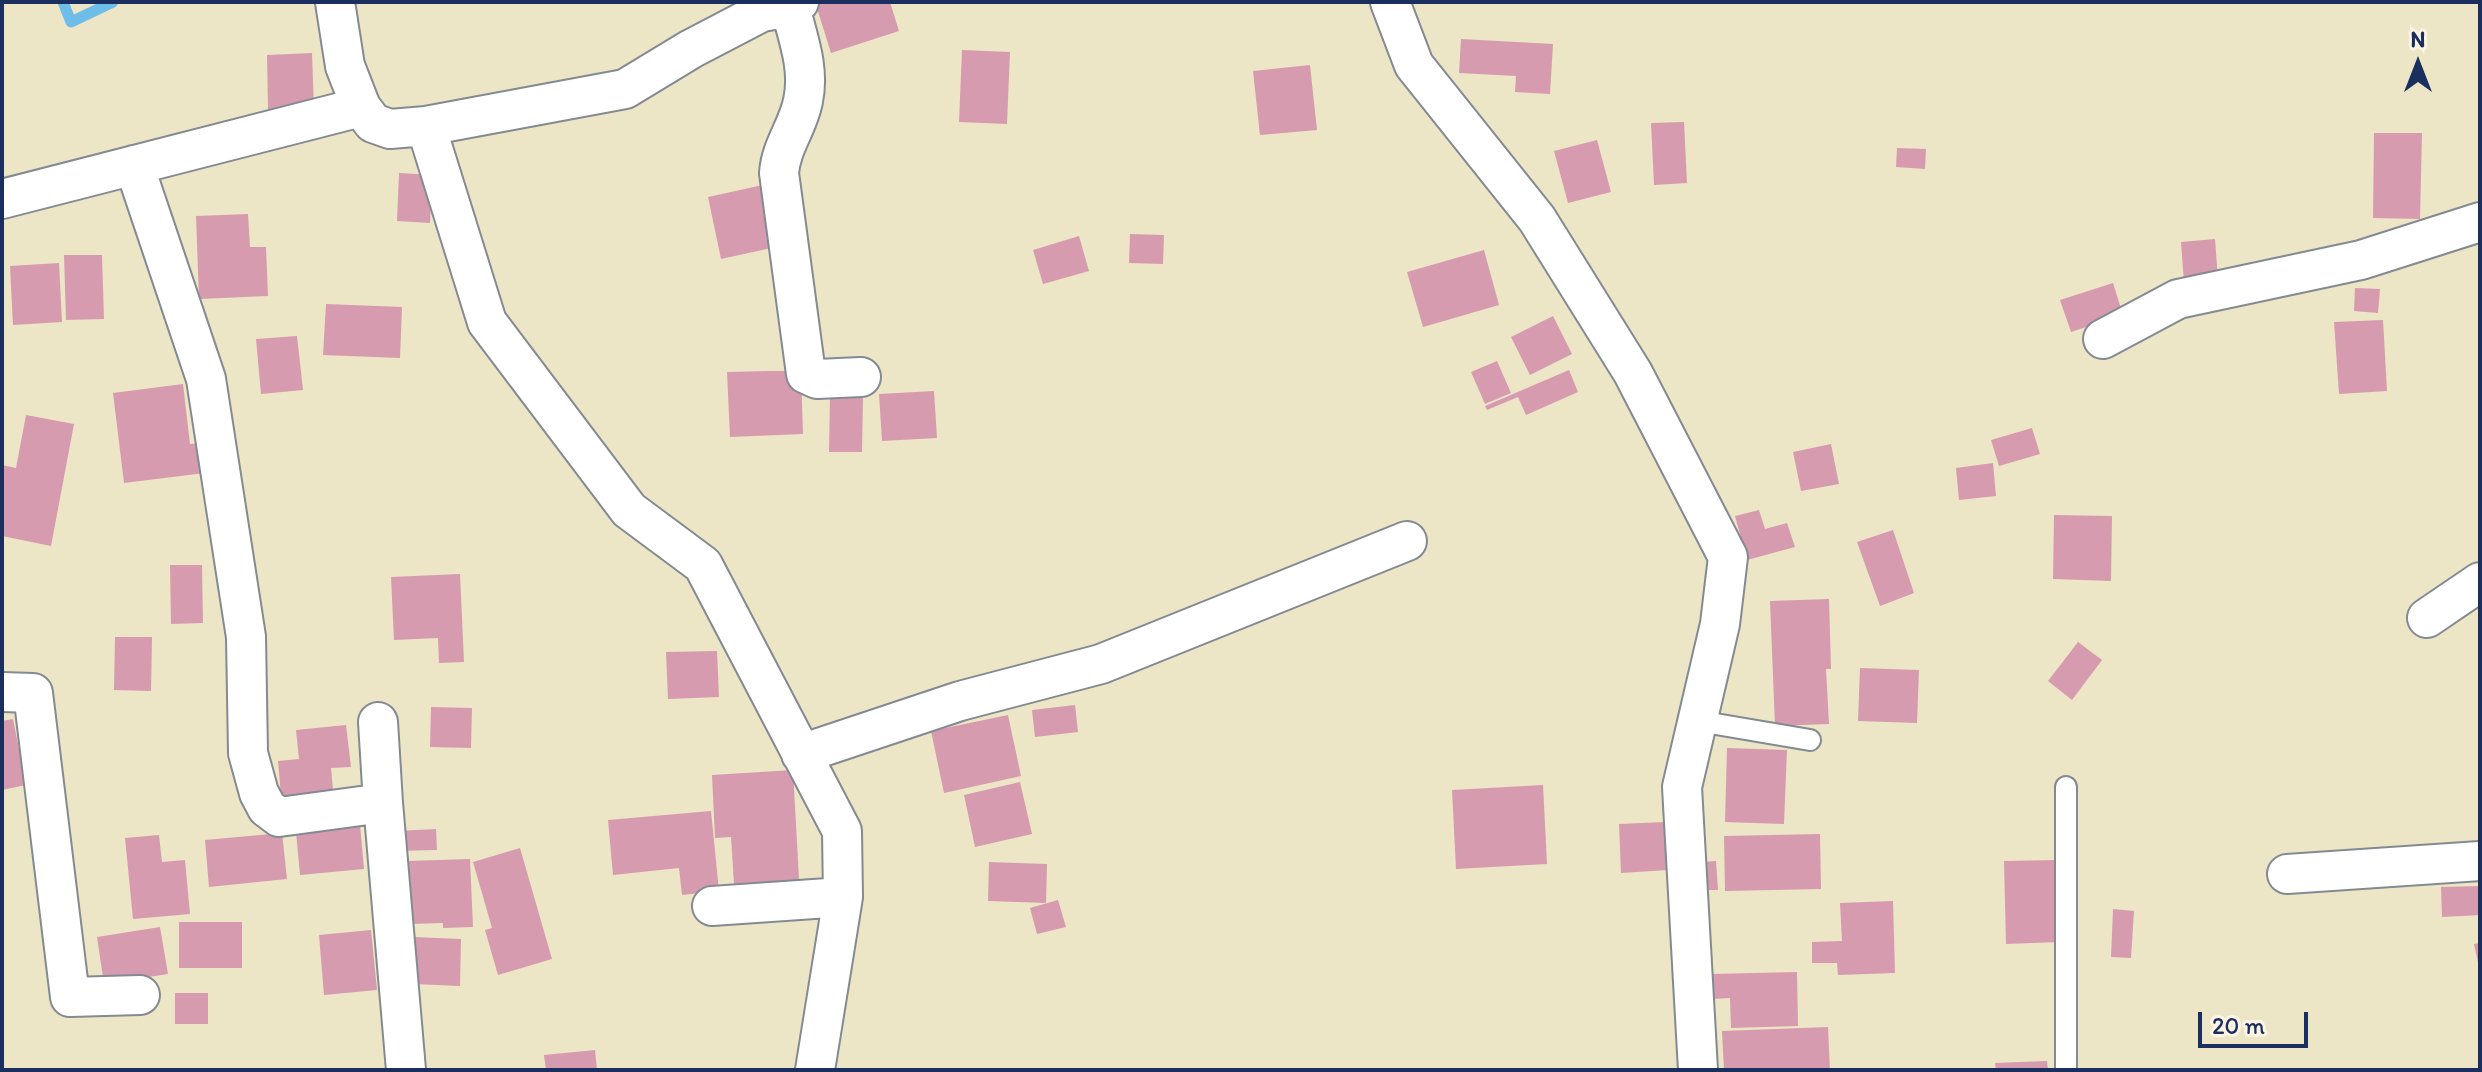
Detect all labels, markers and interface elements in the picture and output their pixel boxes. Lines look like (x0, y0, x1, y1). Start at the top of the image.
north arrow (2378, 24, 2458, 104)
text: N (2411, 26, 2425, 53)
scale bar (2202, 996, 2312, 1046)
text: 20 m (2212, 1011, 2265, 1040)

